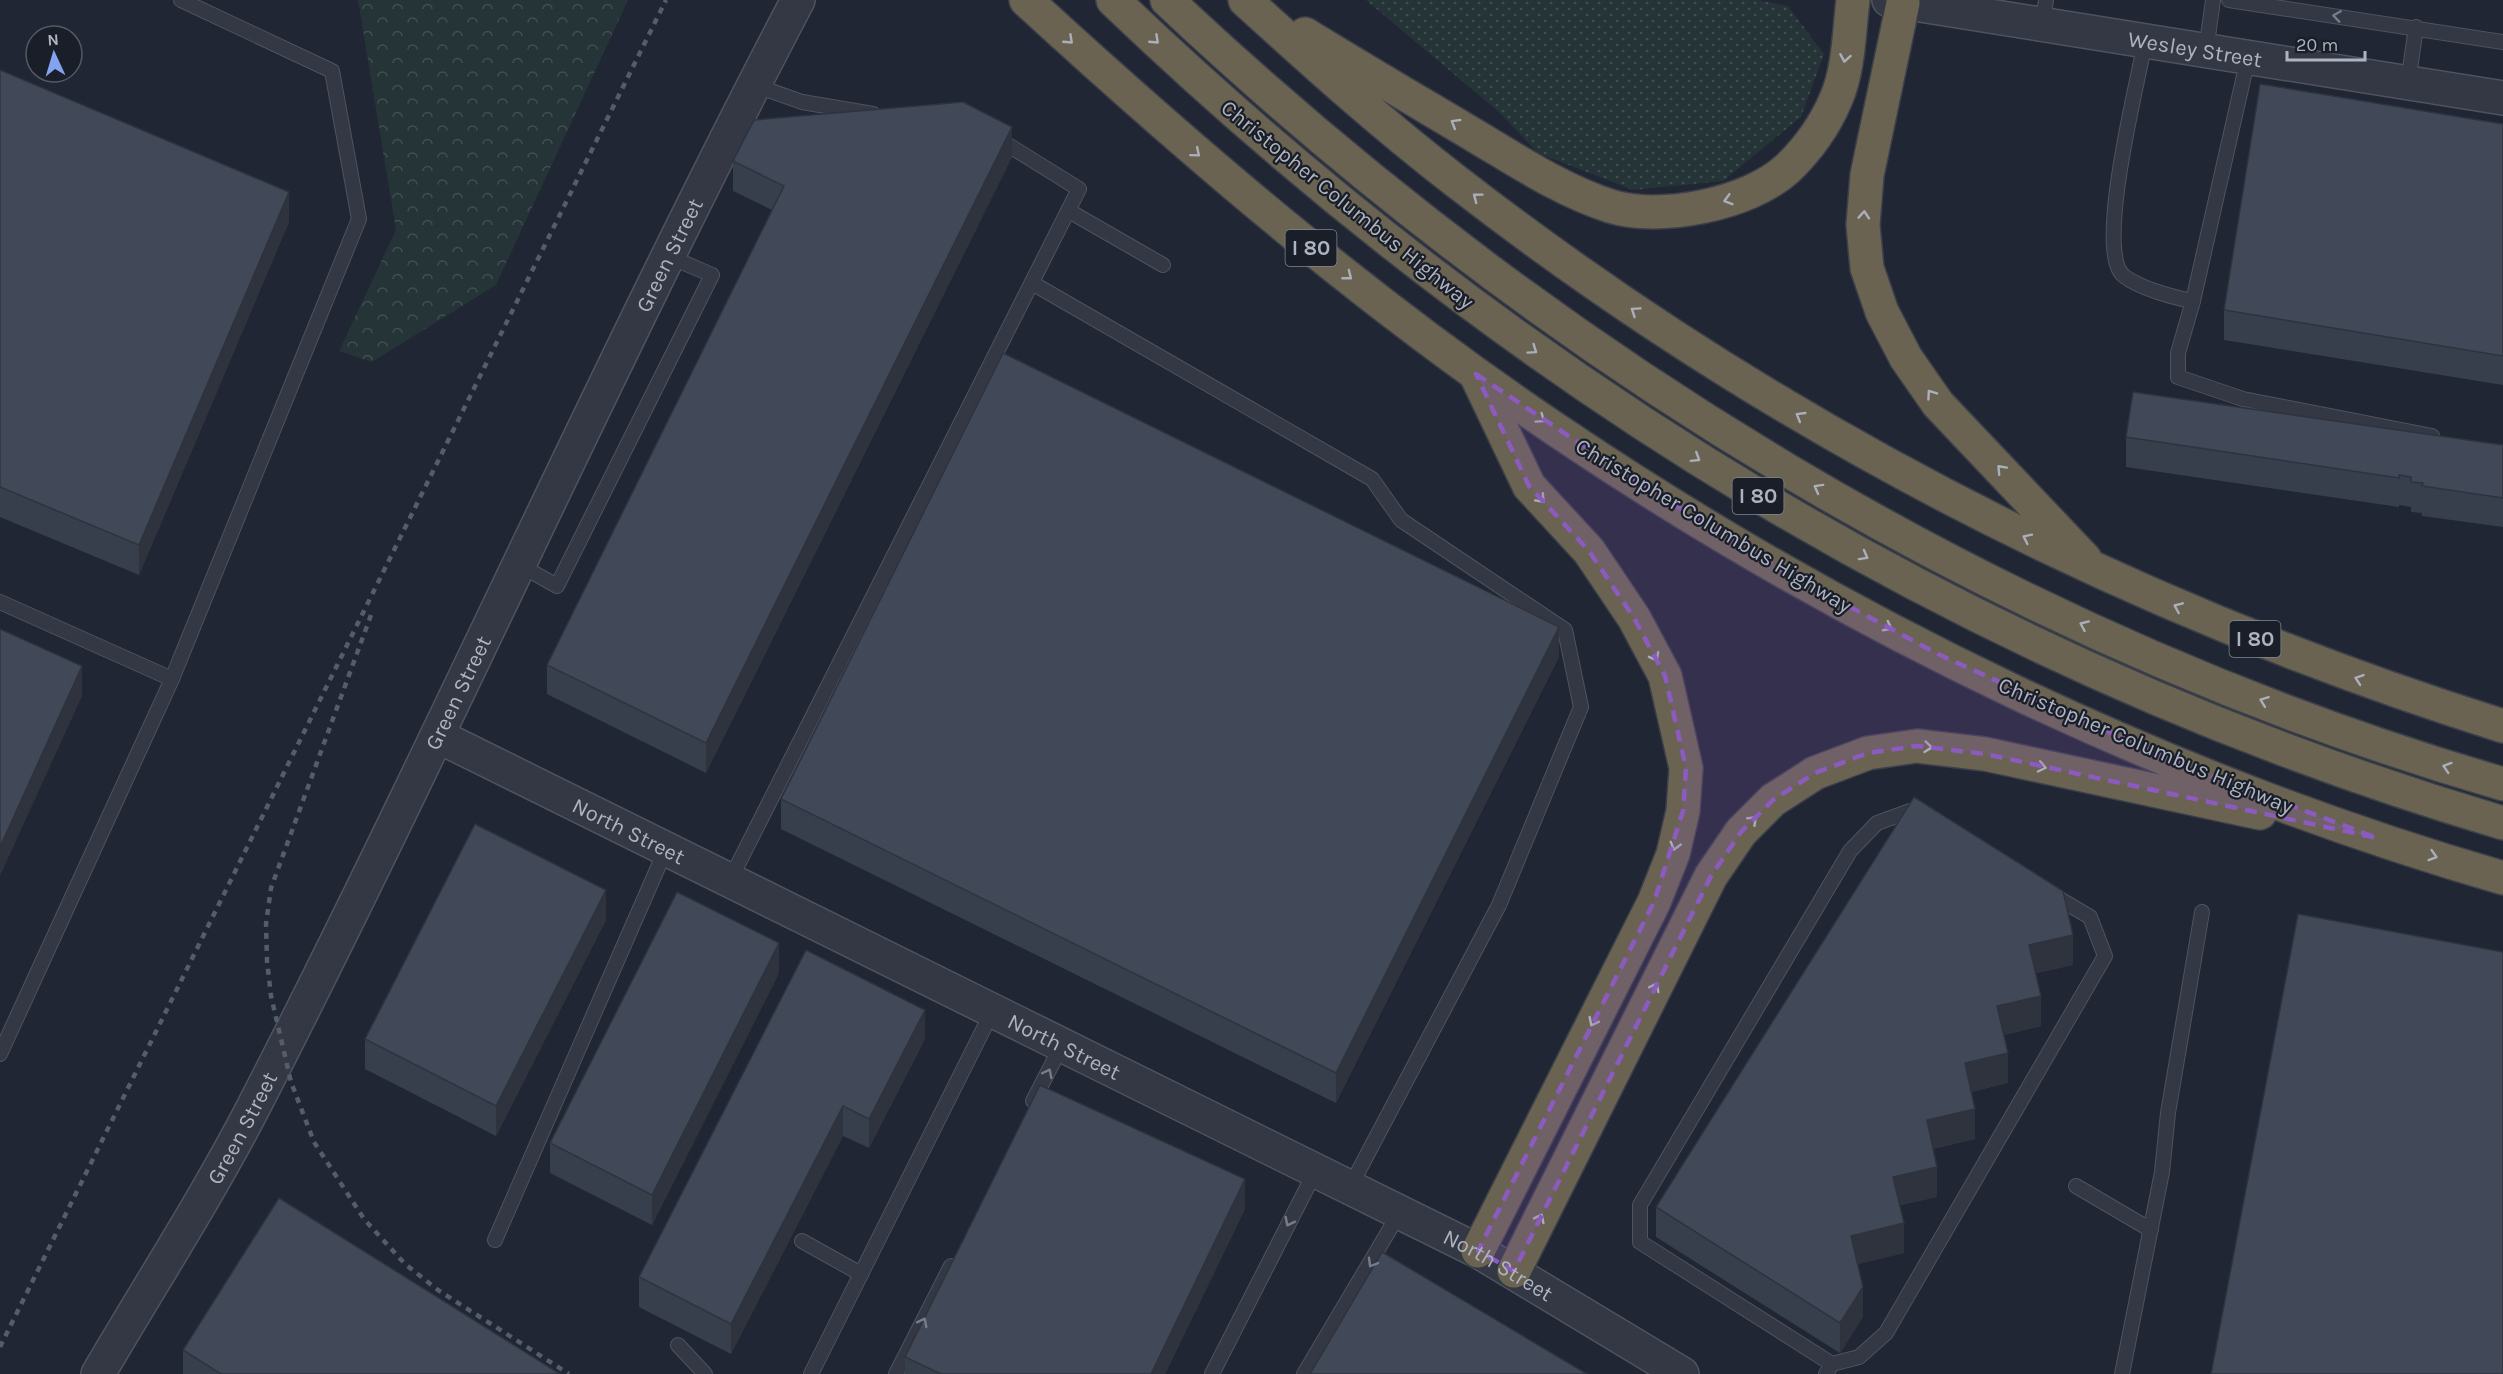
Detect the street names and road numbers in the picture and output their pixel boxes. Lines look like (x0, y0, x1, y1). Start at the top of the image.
street label: Wesley Street (2126, 26, 2264, 73)
street label: Christopher Columbus Highway (1216, 95, 1479, 315)
street label: Green Street (631, 194, 709, 317)
road number: I 80 (1286, 230, 1336, 266)
street label: Christopher Columbus Highway (1571, 433, 1856, 619)
road number: I 80 (1732, 478, 1784, 514)
road number: I 80 (2230, 621, 2280, 657)
street label: Green Street (420, 632, 497, 754)
street label: Christopher Columbus Highway (1994, 672, 2297, 820)
street label: North Street (568, 793, 689, 870)
street label: North Street (1003, 1008, 1125, 1086)
street label: Green Street (202, 1068, 283, 1189)
street label: North Street (1439, 1224, 1558, 1307)

